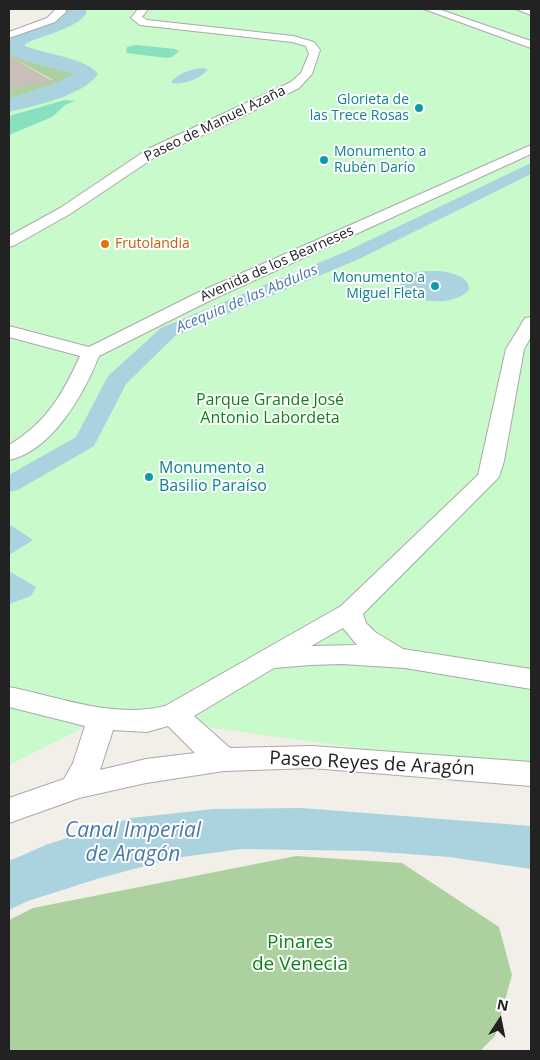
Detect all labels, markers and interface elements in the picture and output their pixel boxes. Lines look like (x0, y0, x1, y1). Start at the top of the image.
street label: Paseo de Manuel Azaña (142, 82, 288, 166)
place label: Glorieta de las Trece Rosas (310, 92, 409, 124)
marker: Glorieta de las Trece Rosas (413, 102, 425, 114)
place label: Monumento a Rubén Darío (334, 144, 426, 176)
marker: Monumento a Rubén Darío (318, 154, 330, 166)
street label: Avenida de los Bearneses (198, 223, 356, 305)
place label: Frutolandia (115, 236, 190, 252)
marker: Frutolandia (99, 238, 111, 250)
water label: Acequia de las Abdulas (174, 261, 320, 337)
place label: Monumento a Miguel Fleta (333, 270, 425, 302)
marker: Monumento a Miguel Fleta (429, 280, 441, 292)
park label: Parque Grande José Antonio Labordeta (196, 390, 344, 428)
place label: Monumento a Basilio Paraíso (159, 458, 267, 496)
marker: Monumento a Basilio Paraíso (143, 471, 155, 483)
street label: Paseo Reyes de Aragón (269, 747, 475, 781)
water label: Canal Imperial de Aragón (65, 818, 201, 868)
park label: Pinares de Venecia (252, 932, 348, 976)
text: N (496, 994, 510, 1015)
north arrow (475, 995, 525, 1045)

